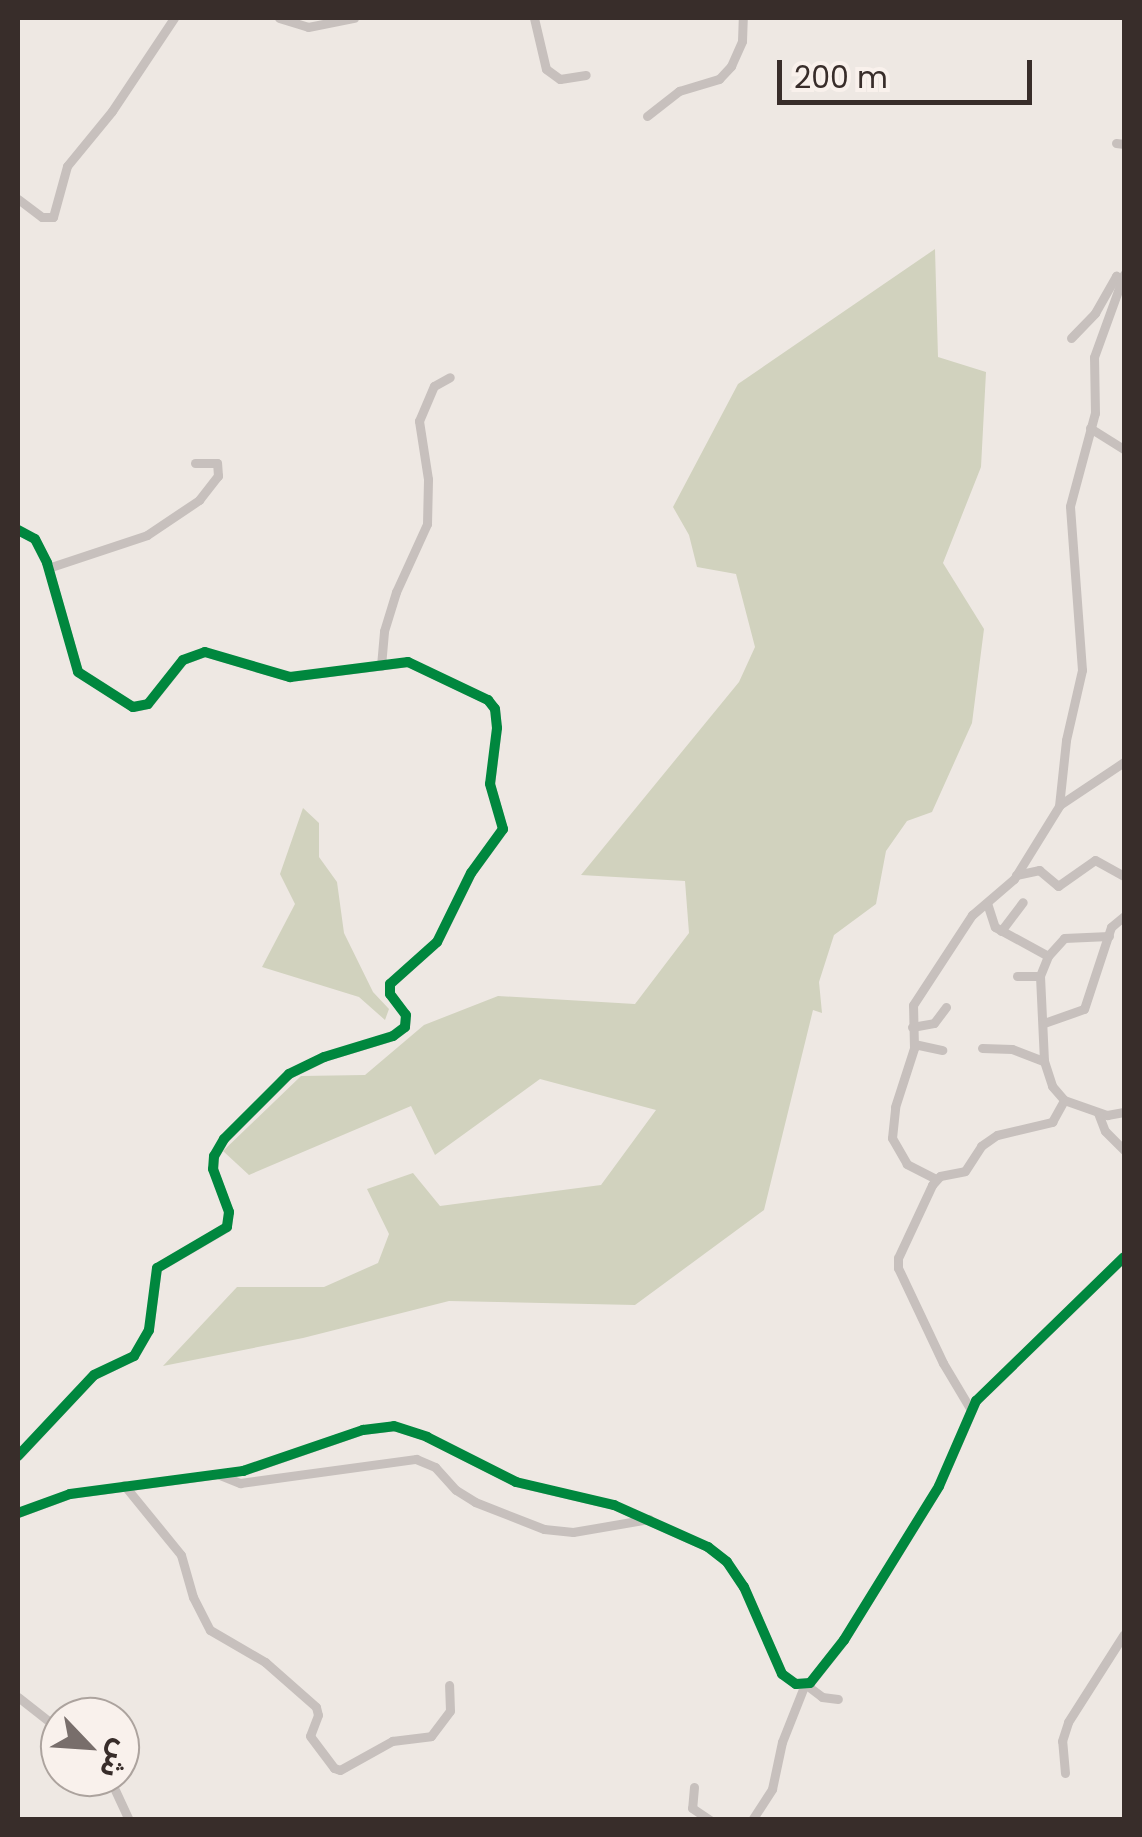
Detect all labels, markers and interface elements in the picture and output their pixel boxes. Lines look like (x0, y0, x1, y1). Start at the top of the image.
scale bar (782, 40, 1037, 102)
text: 200 m (794, 56, 888, 99)
north arrow (40, 1697, 140, 1797)
text: ش (90, 1733, 142, 1785)

